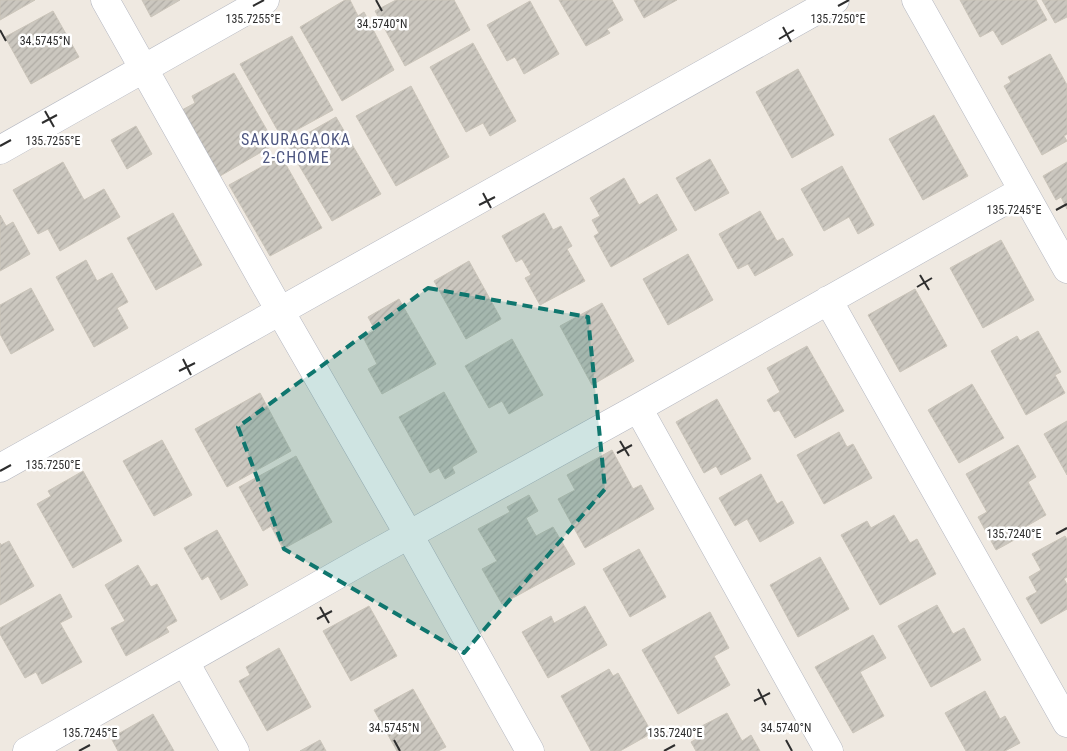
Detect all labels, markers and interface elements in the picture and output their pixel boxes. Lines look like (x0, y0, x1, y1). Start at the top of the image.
text: 135.7255°E (225, 12, 281, 26)
text: 135.7250°E (810, 12, 866, 26)
text: 34.5740°N (357, 17, 407, 31)
text: 34.5745°N (20, 34, 70, 48)
district label: SAKURAGAOKA 2-CHOME (241, 130, 351, 167)
text: 135.7255°E (25, 134, 81, 148)
text: 135.7245°E (986, 203, 1042, 217)
text: 135.7250°E (25, 458, 81, 472)
text: 135.7240°E (986, 527, 1042, 541)
text: 34.5745°N (369, 721, 419, 735)
text: 34.5740°N (761, 721, 811, 735)
text: 135.7245°E (62, 726, 118, 740)
text: 135.7240°E (647, 726, 703, 740)

